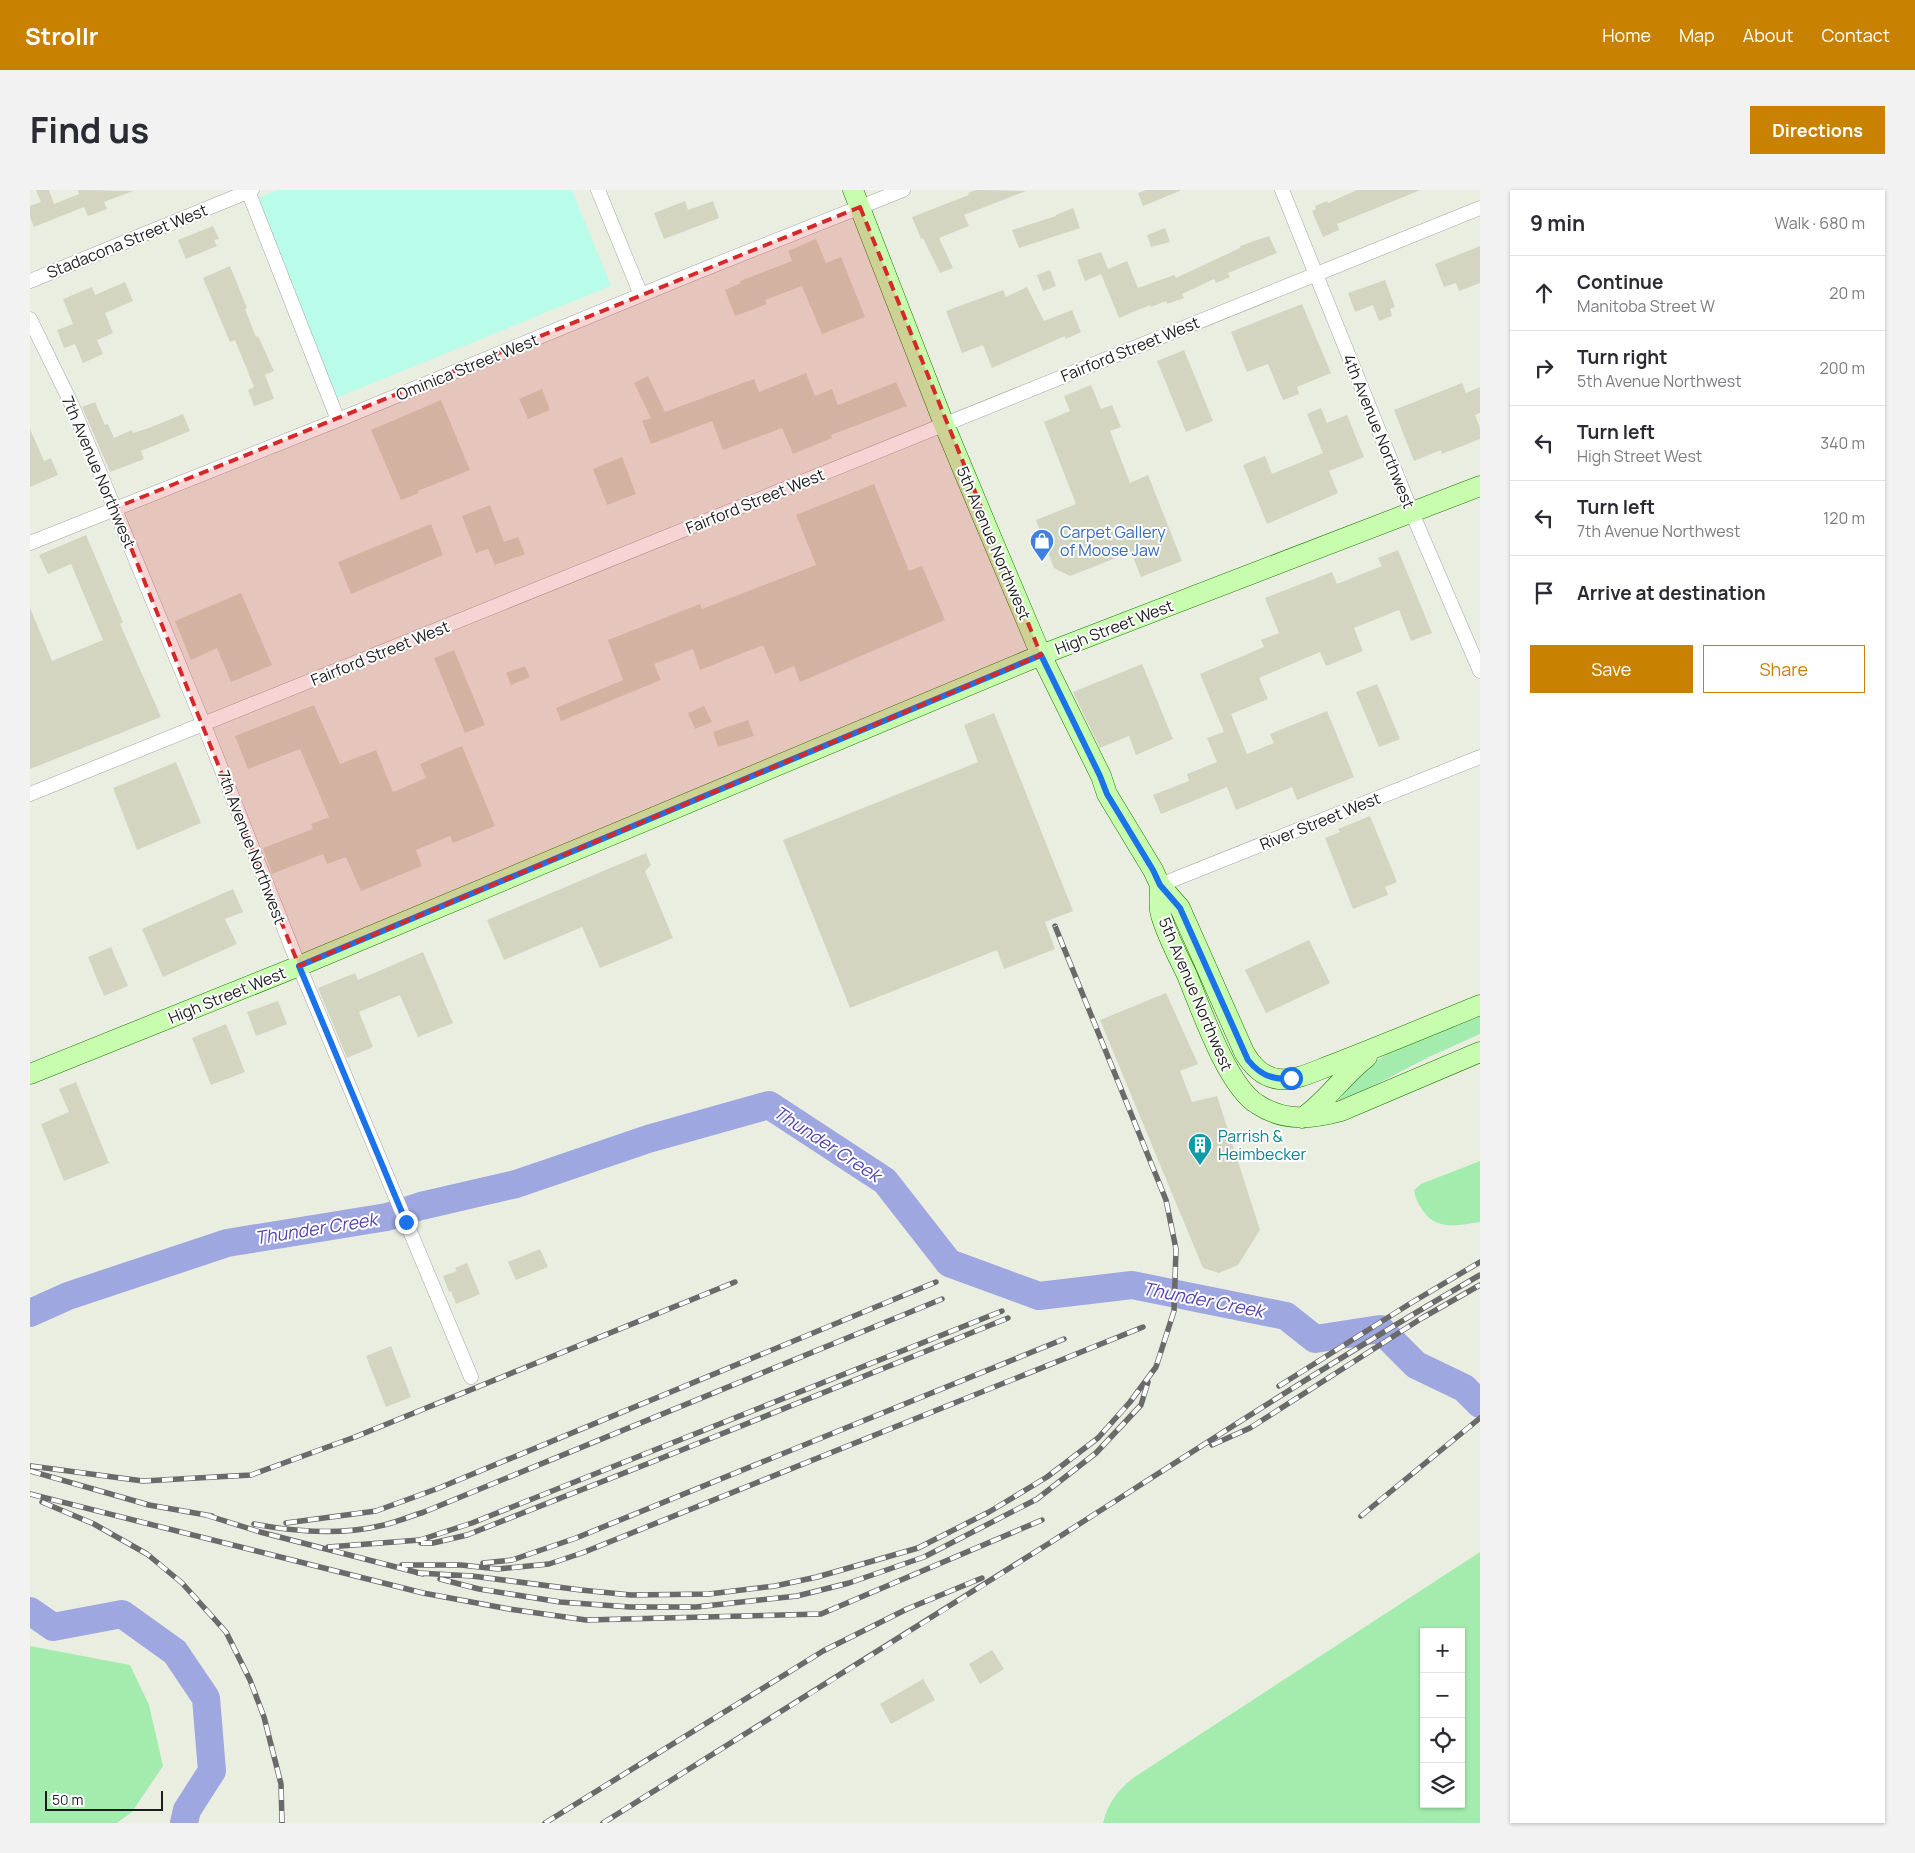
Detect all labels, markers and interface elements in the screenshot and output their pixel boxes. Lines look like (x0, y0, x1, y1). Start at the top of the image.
text: Strollr (25, 19, 98, 52)
text: Home (1602, 23, 1651, 47)
text: Map (1679, 23, 1715, 47)
text: About (1743, 23, 1793, 47)
text: Contact (1821, 23, 1890, 47)
text: Find us (30, 106, 149, 154)
button: Directions (1750, 106, 1885, 154)
street label: Stadacona Street West (43, 199, 211, 283)
text: 9 min (1530, 209, 1585, 237)
text: Walk · 680 m (1774, 212, 1865, 234)
text: Continue (1577, 269, 1663, 295)
icon: ahead (1530, 279, 1558, 307)
text: 20 m (1829, 282, 1865, 304)
text: Manitoba Street W (1577, 295, 1715, 317)
street label: Fairford Street West (1057, 311, 1203, 387)
street label: Ominica Street West (393, 328, 541, 406)
text: Turn right (1577, 344, 1667, 370)
street label: 4th Avenue Northwest (1338, 351, 1420, 511)
icon: right (1530, 354, 1558, 382)
text: 200 m (1820, 357, 1865, 379)
text: 5th Avenue Northwest (1577, 370, 1742, 392)
street label: 7th Avenue Northwest (57, 393, 141, 551)
text: Turn left (1577, 419, 1655, 445)
icon: left (1530, 429, 1558, 457)
text: 340 m (1820, 432, 1865, 454)
text: High Street West (1577, 445, 1702, 467)
street label: Fairford Street West (682, 463, 828, 539)
street label: 5th Avenue Northwest (952, 463, 1036, 623)
text: Turn left (1577, 494, 1655, 520)
icon: left (1530, 504, 1558, 532)
text: 120 m (1823, 507, 1865, 529)
text: 7th Avenue Northwest (1577, 520, 1740, 542)
place label: Carpet Gallery of Moose Jaw (1060, 521, 1166, 561)
shop icon: Carpet Gallery of Moose Jaw (1029, 528, 1055, 562)
icon: arrive (1530, 579, 1558, 607)
text: Arrive at destination (1577, 580, 1766, 606)
street label: High Street West (1052, 594, 1176, 660)
street label: Fairford Street West (307, 615, 453, 691)
button: Save (1530, 645, 1693, 693)
button: Share (1703, 645, 1865, 693)
street label: 7th Avenue Northwest (212, 767, 292, 927)
street label: River Street West (1256, 787, 1384, 855)
street label: 5th Avenue Northwest (1154, 914, 1238, 1074)
street label: High Street West (165, 961, 289, 1029)
route start (1280, 1067, 1303, 1090)
water label: Thunder Creek (769, 1100, 888, 1188)
place label: Parrish & Heimbecker (1218, 1125, 1306, 1165)
building icon: Parrish & Heimbecker (1187, 1132, 1213, 1166)
water label: Thunder Creek (253, 1206, 382, 1249)
route end (395, 1211, 418, 1234)
water label: Thunder Creek (1140, 1275, 1269, 1323)
map controls (1420, 1628, 1465, 1808)
button: + (1420, 1628, 1465, 1673)
button: − (1420, 1673, 1465, 1718)
button: locate (1420, 1718, 1465, 1763)
button: layers (1420, 1763, 1465, 1808)
scale bar (45, 1788, 162, 1811)
text: 50 m (52, 1790, 83, 1809)

